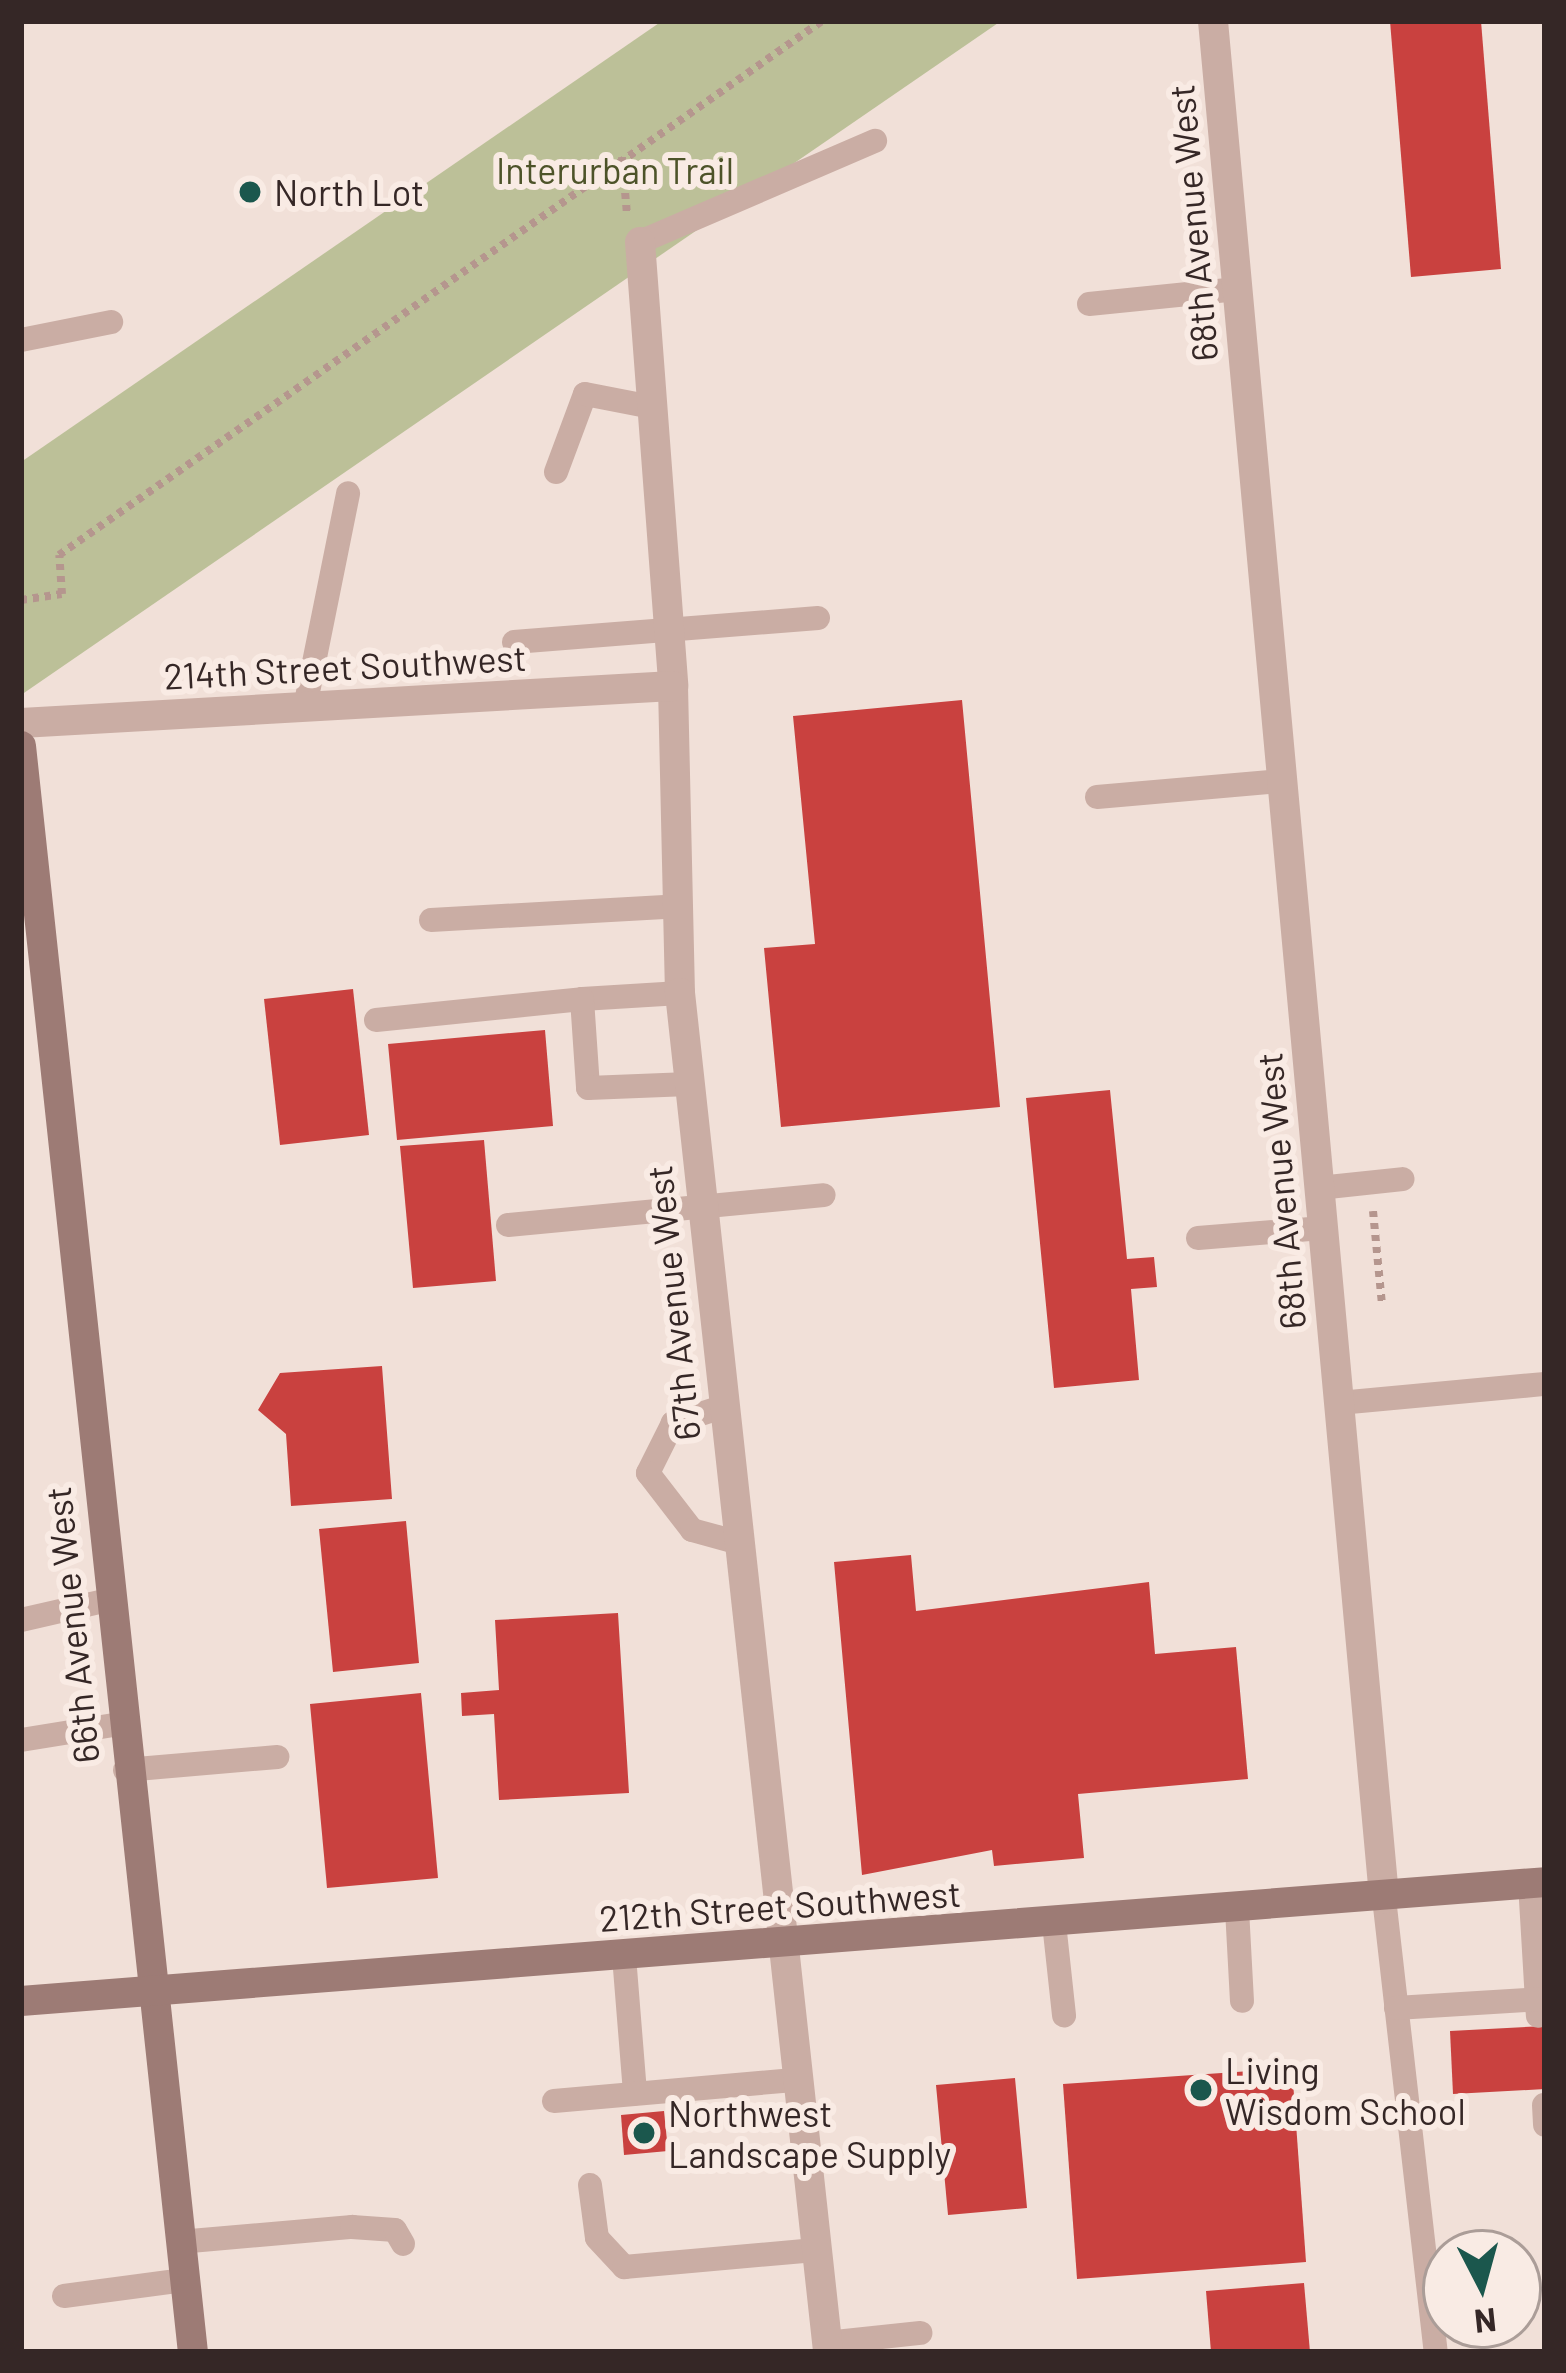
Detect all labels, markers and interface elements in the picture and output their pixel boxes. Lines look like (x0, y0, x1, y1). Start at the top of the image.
street label: 68th Avenue West (1158, 83, 1226, 363)
park label: Interurban Trail (496, 148, 734, 192)
place label: North Lot (274, 170, 424, 214)
marker: North Lot (237, 179, 263, 205)
street label: 214th Street Southwest (163, 635, 527, 697)
street label: 68th Avenue West (1246, 1051, 1314, 1331)
street label: 67th Avenue West (636, 1164, 708, 1442)
street label: 66th Avenue West (35, 1485, 107, 1765)
street label: 212th Street Southwest (598, 1871, 962, 1939)
place label: Living Wisdom School (1225, 2047, 1466, 2132)
marker: Living Wisdom School (1188, 2077, 1214, 2103)
place label: Northwest Landscape Supply (668, 2090, 951, 2175)
marker: Northwest Landscape Supply (631, 2120, 657, 2146)
north arrow (1422, 2229, 1542, 2349)
text: N (1472, 2301, 1498, 2343)

